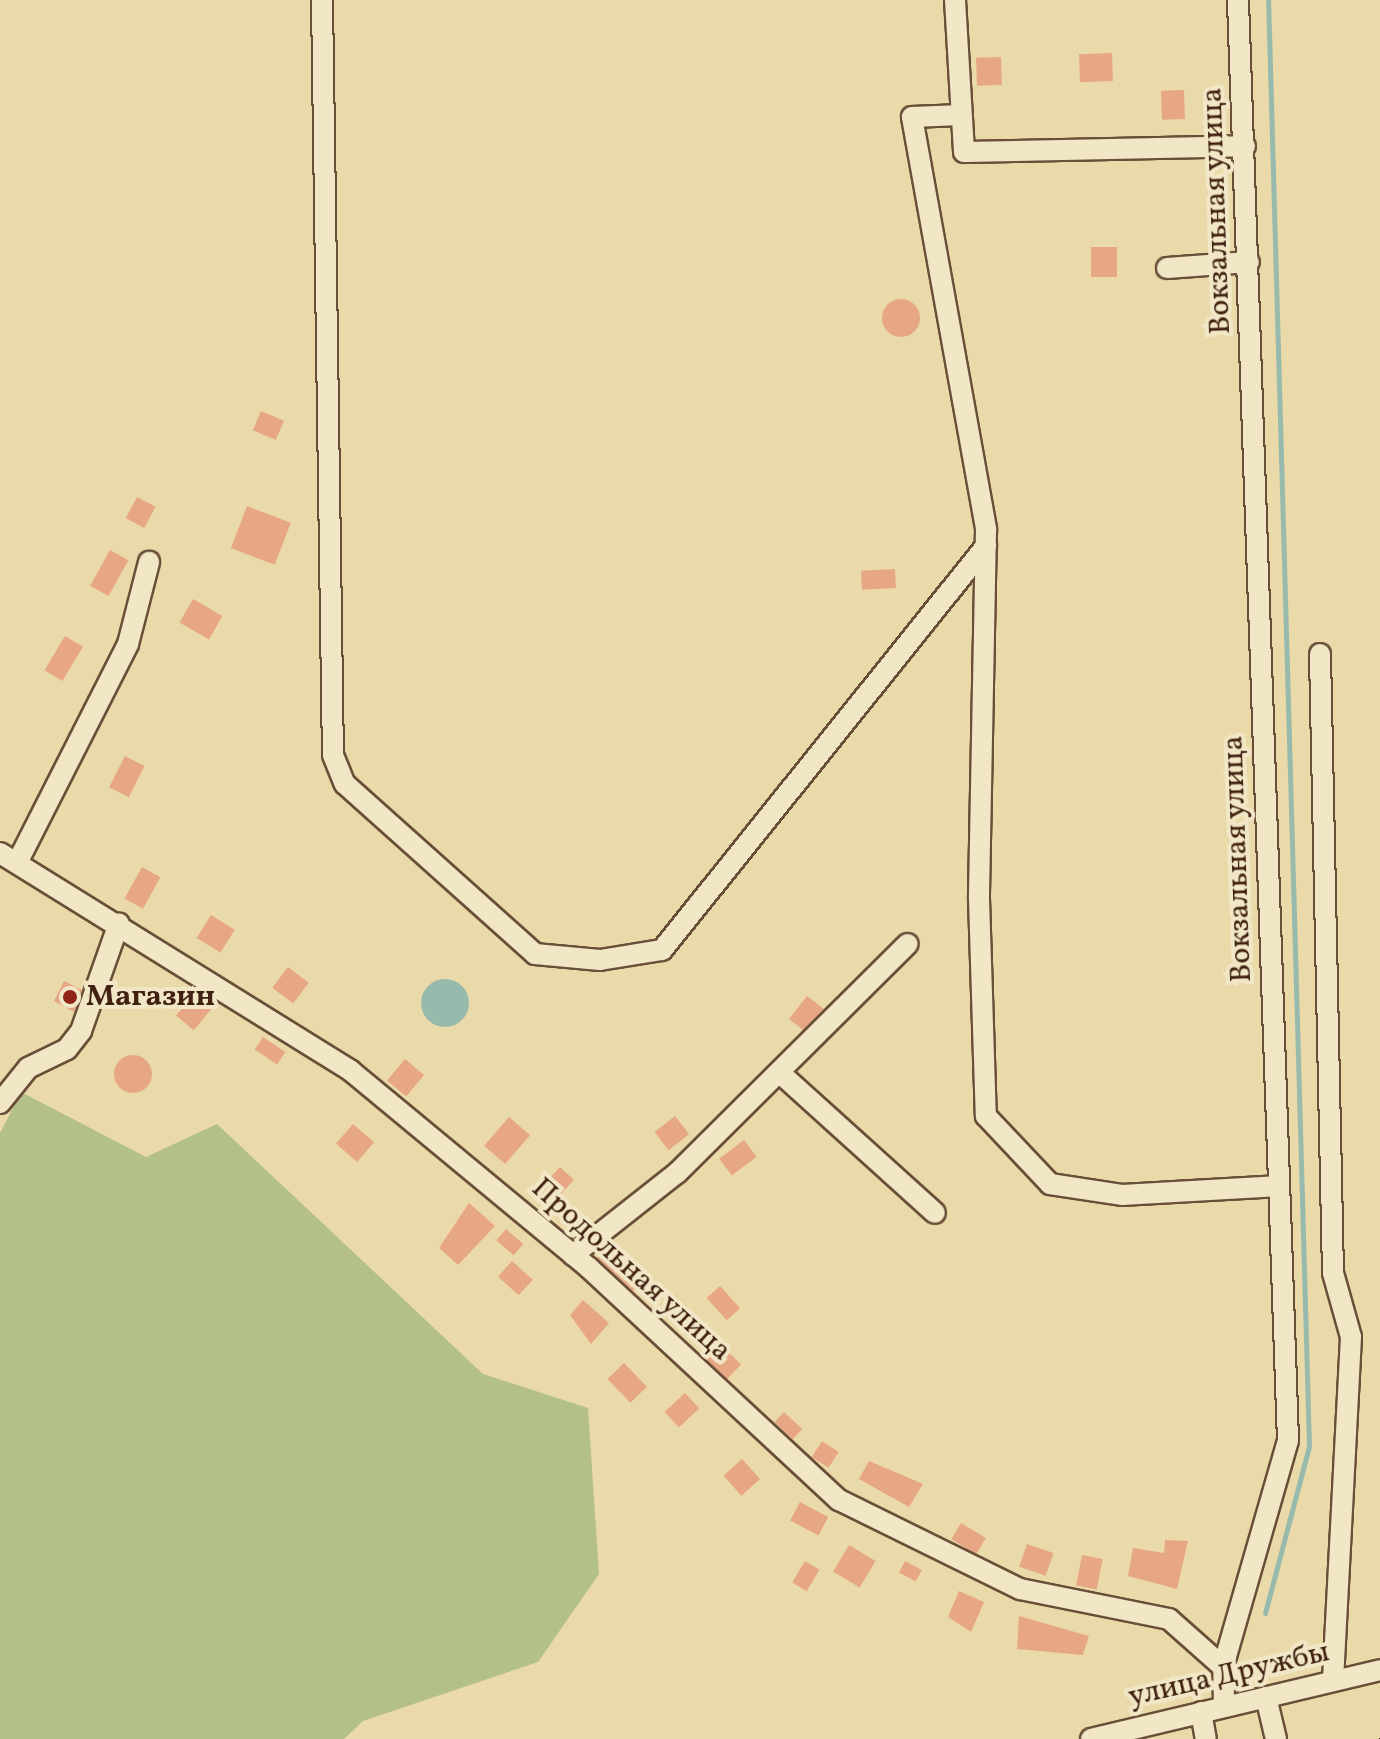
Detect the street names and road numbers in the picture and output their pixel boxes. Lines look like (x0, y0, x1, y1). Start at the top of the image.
street label: Вокзальная улица (1195, 87, 1239, 335)
street label: Вокзальная улица (1216, 735, 1260, 983)
street label: Продольная улица (523, 1170, 739, 1370)
street label: улица Дружбы (1125, 1634, 1333, 1716)

